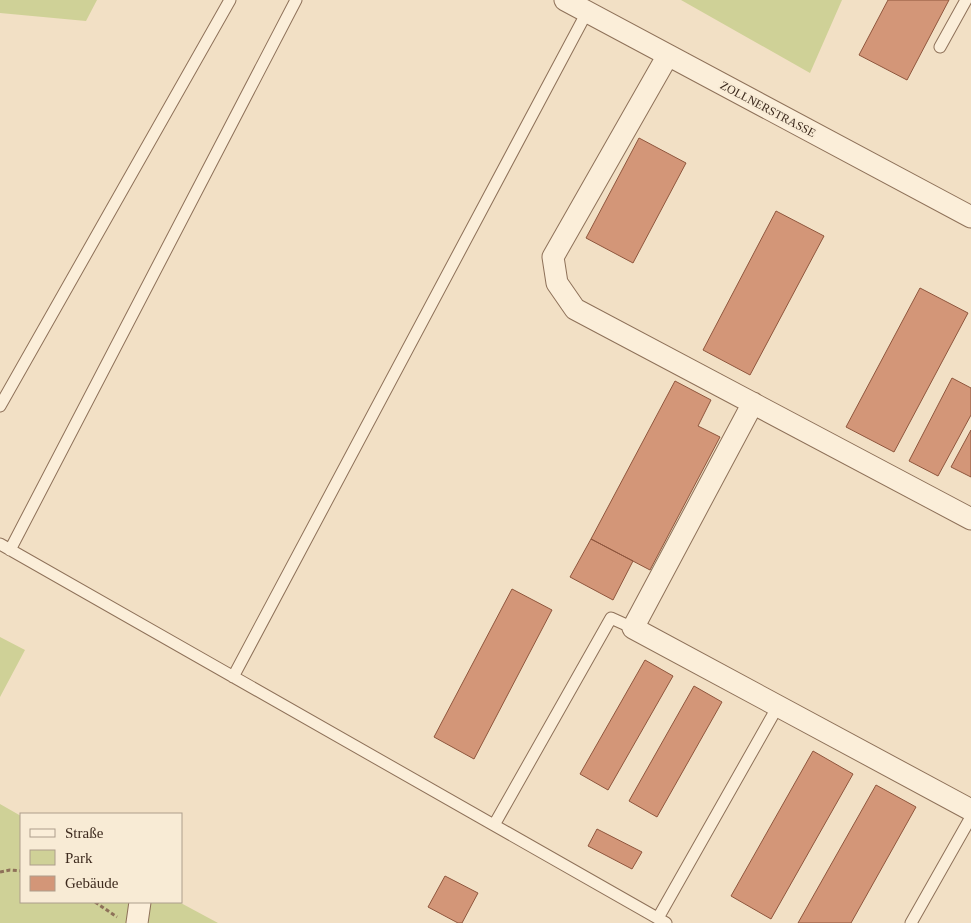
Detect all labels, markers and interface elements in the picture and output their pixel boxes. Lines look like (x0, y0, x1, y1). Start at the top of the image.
street label: ZOLLNERSTRASSE (718, 78, 818, 140)
legend (20, 813, 182, 903)
text: Straße (65, 825, 104, 841)
text: Park (65, 850, 93, 866)
text: Gebäude (65, 875, 119, 891)

